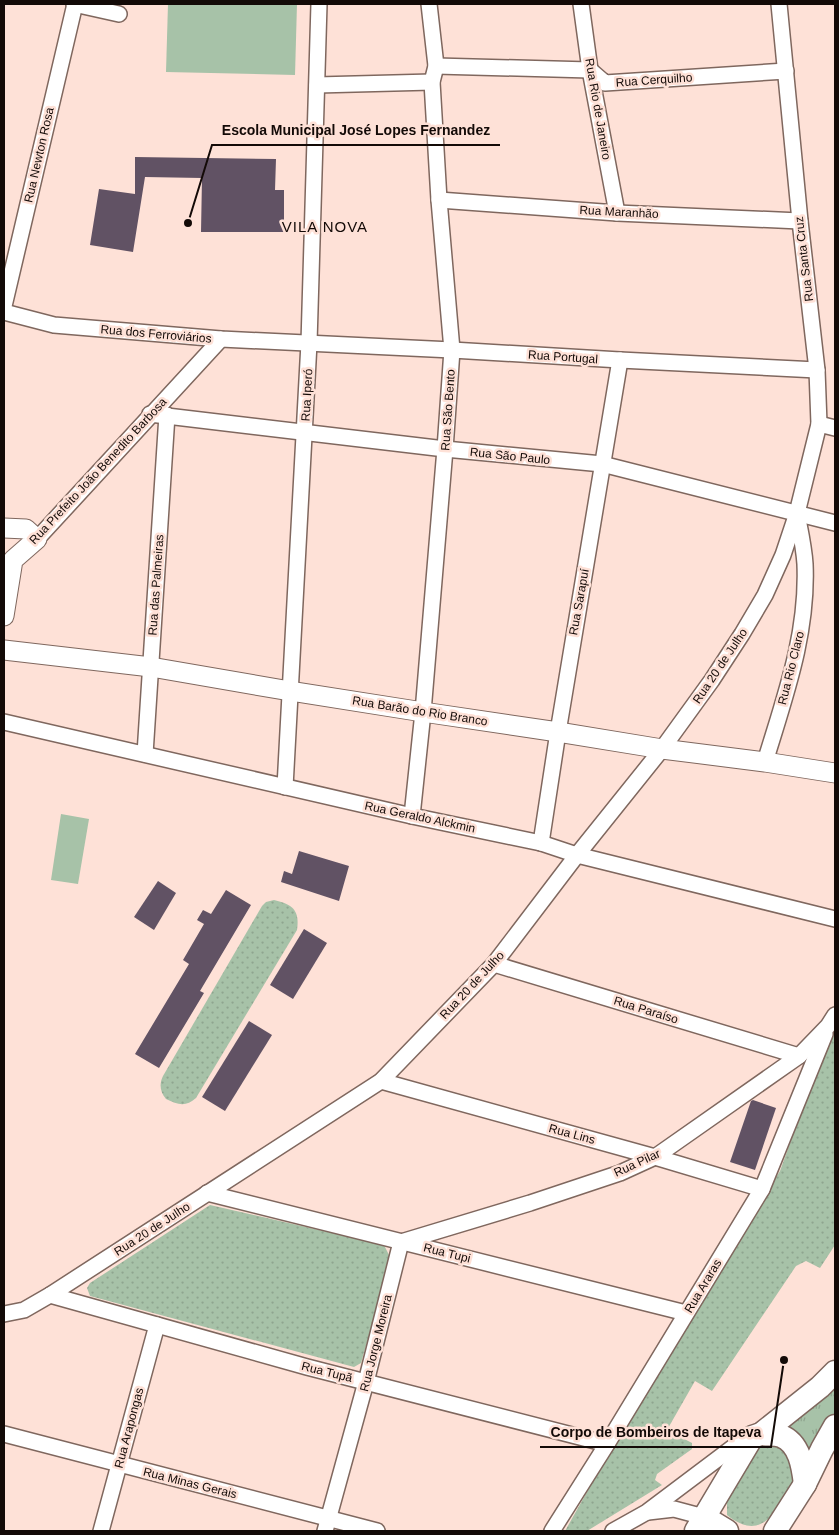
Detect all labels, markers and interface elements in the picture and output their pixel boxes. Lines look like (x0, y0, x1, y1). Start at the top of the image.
street label: Rua Rio de Janeiro (582, 57, 614, 161)
street label: Rua Cerquilho (615, 70, 693, 90)
street label: Rua Newton Rosa (21, 106, 57, 204)
callout: Escola Municipal José Lopes Fernandez (212, 116, 500, 145)
text: Escola Municipal José Lopes Fernandez (222, 122, 490, 138)
street label: Rua Maranhão (579, 203, 659, 221)
street label: Rua Santa Cruz (792, 216, 816, 302)
district label: VILA NOVA (282, 218, 368, 235)
street label: Rua dos Ferroviários (100, 322, 212, 346)
street label: Rua Portugal (528, 348, 598, 366)
street label: Rua Iperó (299, 368, 315, 422)
street label: Rua São Bento (438, 369, 458, 451)
street label: Rua Prefeito João Benedito Barbosa (26, 395, 170, 547)
street label: Rua São Paulo (469, 445, 551, 467)
street label: Rua das Palmeiras (145, 534, 167, 636)
street label: Rua Sarapuí (566, 567, 592, 636)
street label: Rua 20 de Julho (690, 626, 750, 706)
street label: Rua Rio Claro (775, 629, 807, 706)
street label: Rua Barão do Rio Branco (351, 693, 489, 729)
street label: Rua Geraldo Alckmin (363, 798, 477, 836)
street label: Rua 20 de Julho (437, 948, 507, 1022)
street label: Rua Paraíso (612, 994, 680, 1027)
street label: Rua Lins (547, 1121, 597, 1147)
street label: Rua Pilar (612, 1146, 662, 1180)
street label: Rua 20 de Julho (112, 1199, 193, 1259)
street label: Rua Tupi (422, 1240, 472, 1266)
street label: Rua Araras (682, 1257, 724, 1315)
street label: Rua Jorge Moreira (357, 1293, 395, 1393)
street label: Rua Tupã (300, 1359, 354, 1385)
street label: Rua Arapongas (112, 1386, 146, 1470)
callout: Corpo de Bombeiros de Itapeva (540, 1418, 771, 1447)
text: Corpo de Bombeiros de Itapeva (551, 1424, 762, 1440)
street label: Rua Minas Gerais (142, 1465, 238, 1501)

